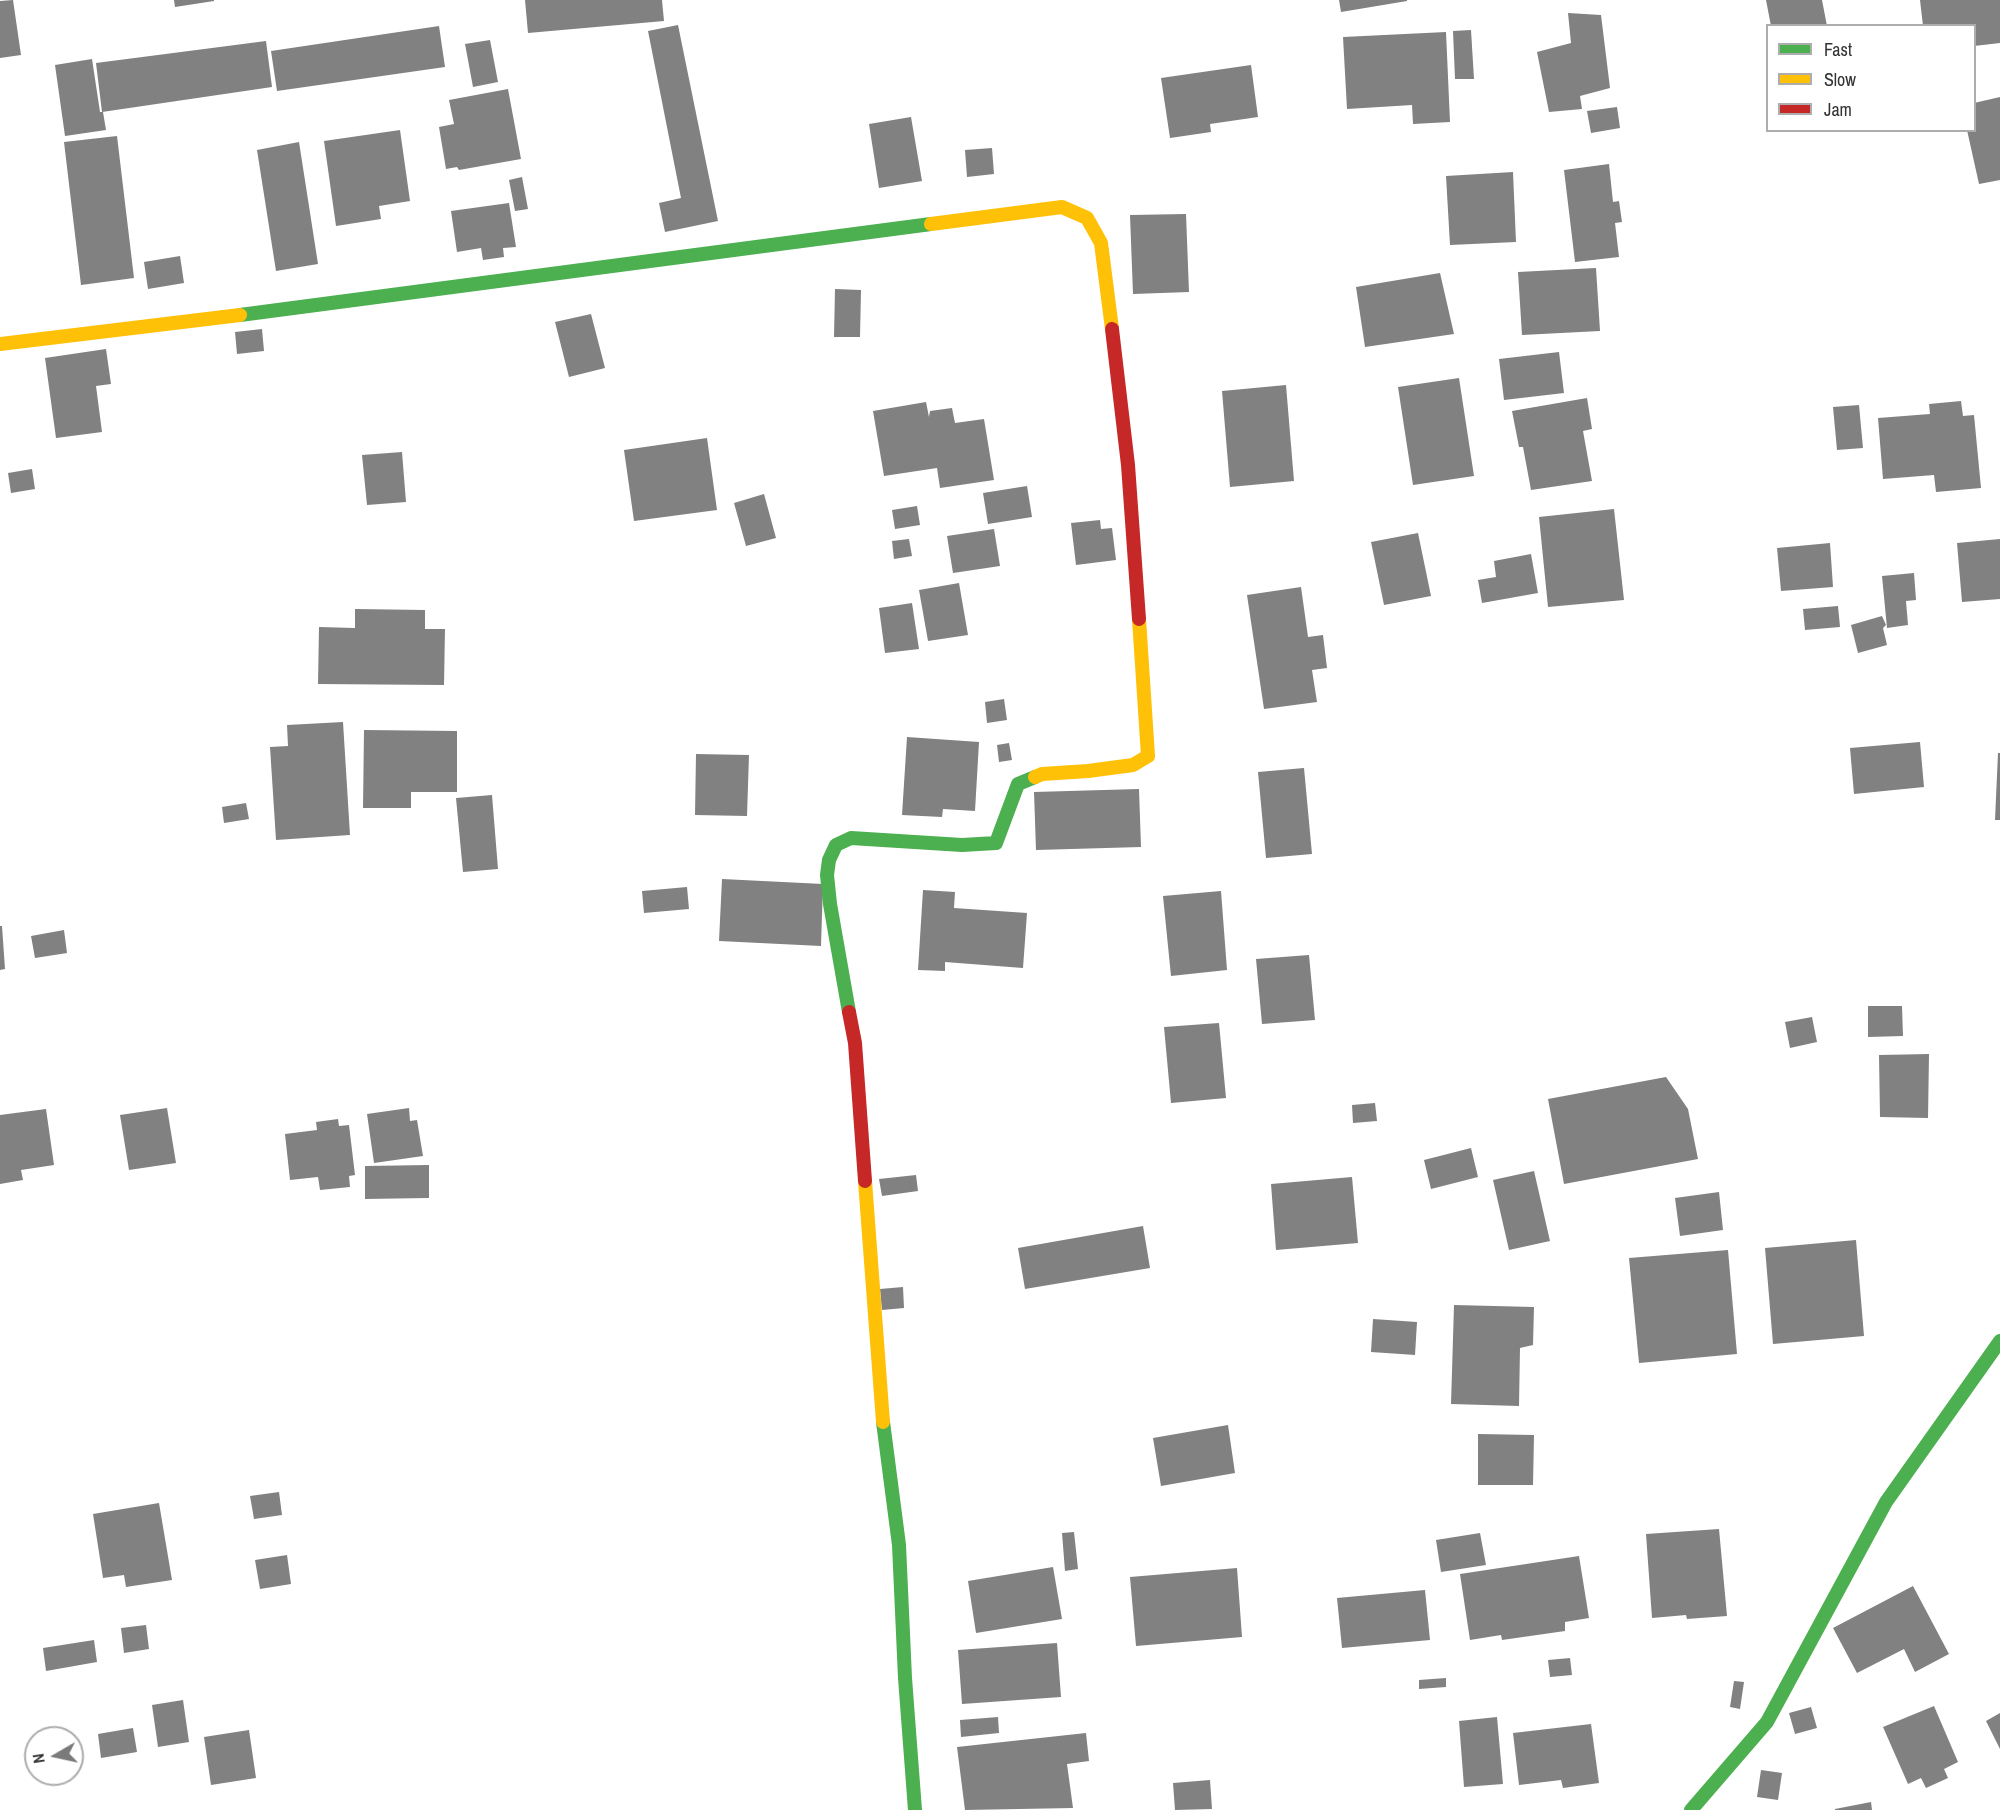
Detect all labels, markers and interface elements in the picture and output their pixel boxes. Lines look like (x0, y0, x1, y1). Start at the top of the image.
legend (1766, 24, 1976, 132)
text: Fast (1824, 37, 1852, 62)
text: Slow (1824, 67, 1856, 92)
text: Jam (1824, 97, 1852, 122)
north arrow (24, 1726, 84, 1786)
text: N (27, 1752, 50, 1765)

